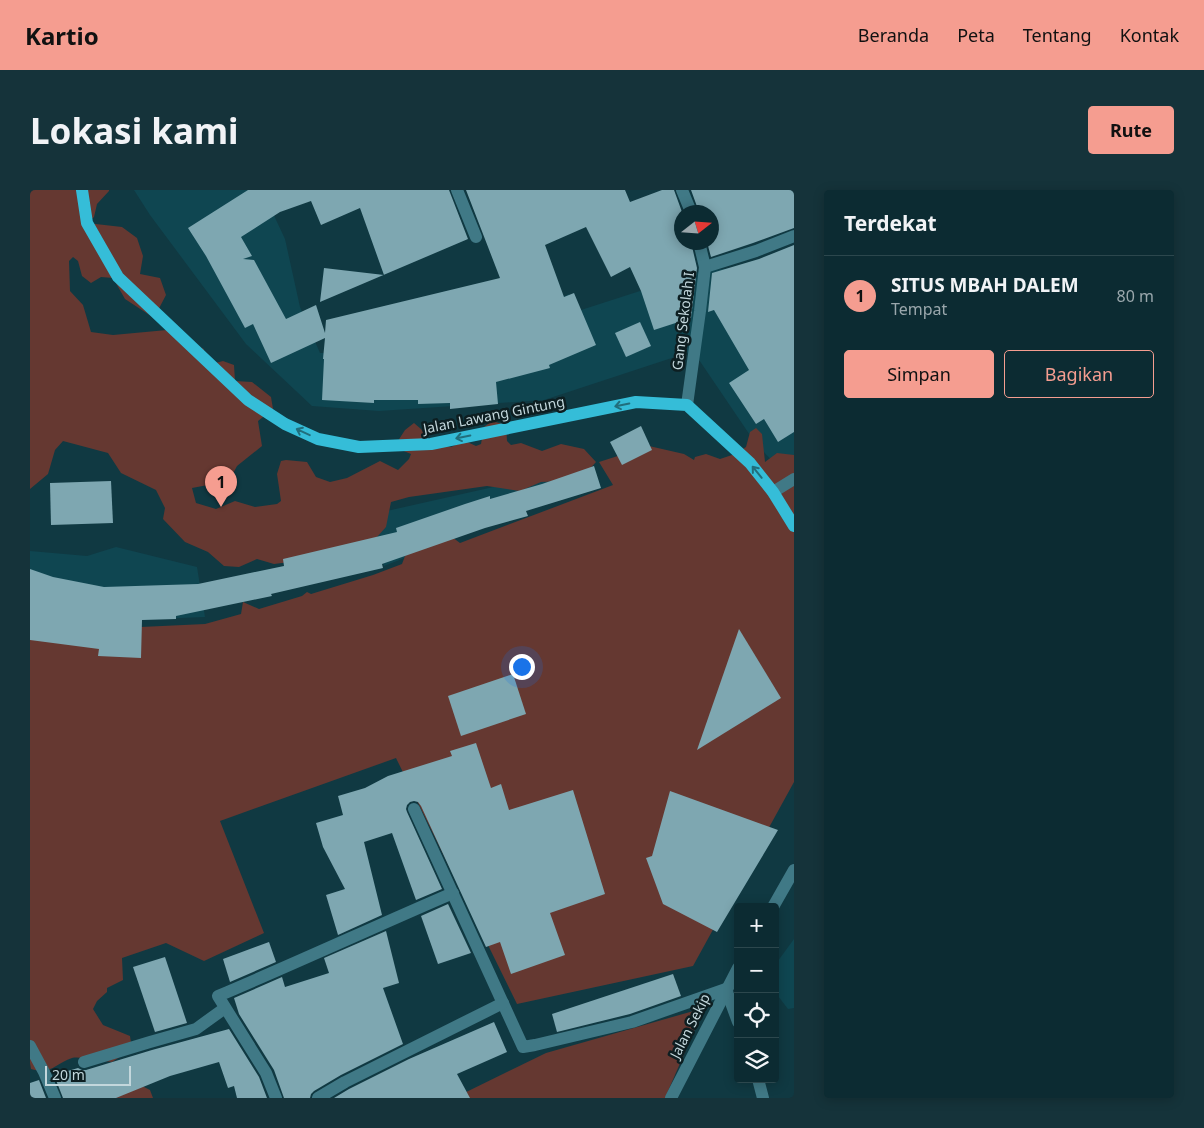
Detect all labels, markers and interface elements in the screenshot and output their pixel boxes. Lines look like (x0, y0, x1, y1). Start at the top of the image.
text: Kartio (25, 19, 99, 52)
text: Beranda (858, 23, 929, 47)
text: Peta (957, 23, 995, 47)
text: Tentang (1023, 23, 1092, 47)
text: Kontak (1120, 23, 1179, 47)
button: Rute (1088, 106, 1174, 154)
text: Lokasi kami (30, 107, 239, 154)
north arrow (674, 205, 719, 250)
text: Terdekat (844, 209, 937, 237)
street label: Gang Sekolah I (667, 270, 698, 371)
text: SITUS MBAH DALEM (891, 272, 1079, 298)
text: 1 (855, 285, 865, 307)
text: 80 m (1117, 285, 1154, 307)
text: Tempat (891, 298, 947, 320)
button: Simpan (844, 350, 994, 398)
button: Bagikan (1004, 350, 1154, 398)
street label: Jalan Lawang Gintung (420, 391, 566, 438)
one-way arrow (614, 401, 630, 410)
one-way arrow (296, 427, 311, 437)
one-way arrow (455, 433, 471, 443)
pin: 1 (205, 466, 237, 507)
one-way arrow (751, 466, 762, 479)
your location (509, 654, 535, 680)
map controls (734, 903, 779, 1083)
button: + (734, 903, 779, 948)
button: − (734, 948, 779, 993)
street label: Jalan Sekip (664, 990, 714, 1063)
button: locate (734, 993, 779, 1038)
button: layers (734, 1038, 779, 1083)
scale bar (45, 1063, 131, 1086)
text: 20 m (52, 1065, 85, 1084)

